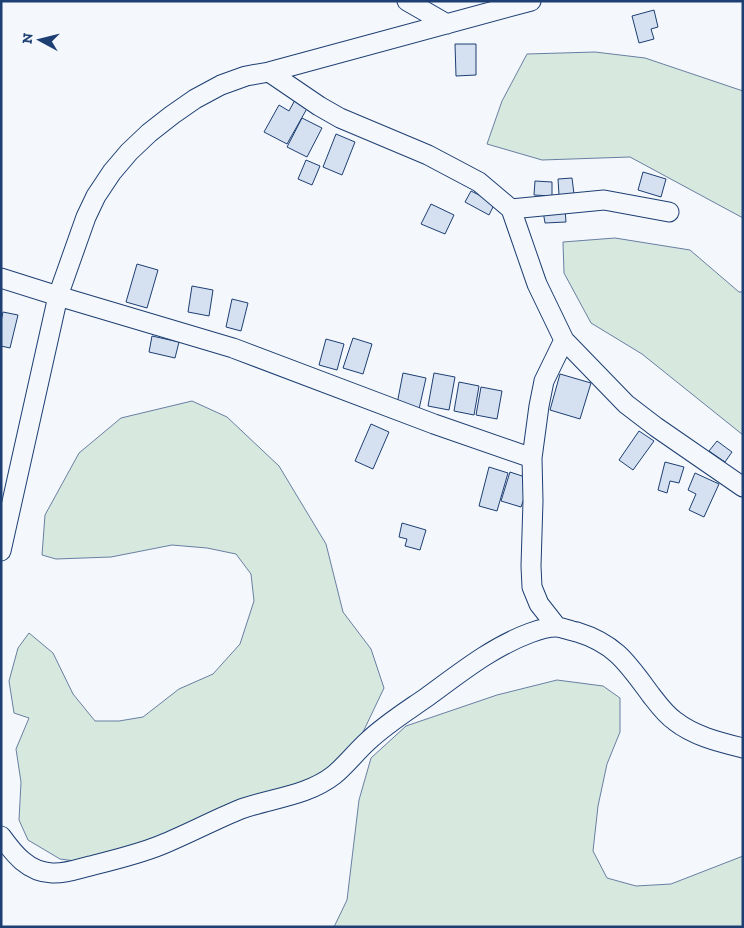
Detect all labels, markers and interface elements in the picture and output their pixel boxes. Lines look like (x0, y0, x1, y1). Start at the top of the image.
north arrow (15, 15, 65, 65)
text: N (19, 32, 37, 45)

